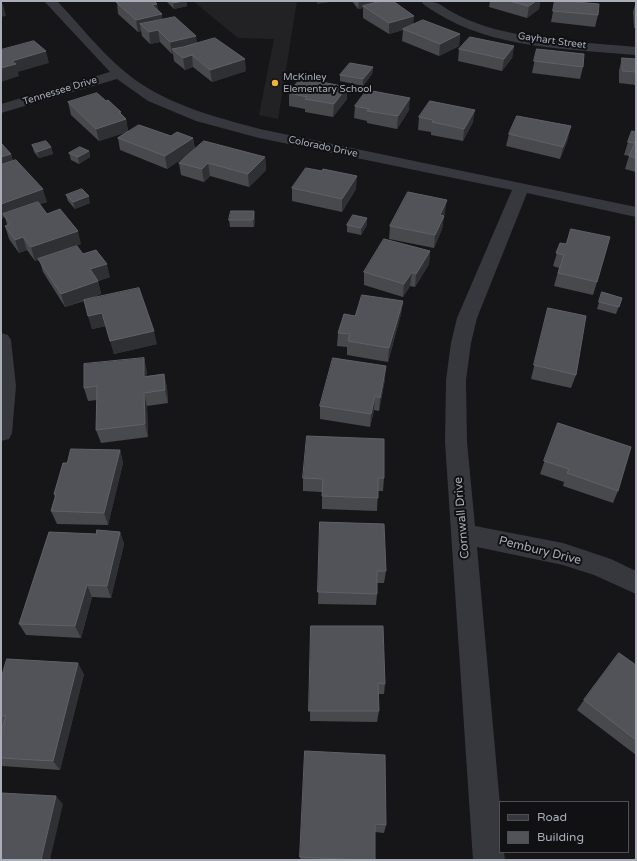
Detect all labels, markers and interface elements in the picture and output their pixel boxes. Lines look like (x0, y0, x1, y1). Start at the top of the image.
street label: Gayhart Street (517, 30, 587, 52)
place label: McKinley Elementary School (283, 71, 372, 94)
street label: Tennessee Drive (21, 74, 99, 108)
marker: McKinley Elementary School (270, 78, 280, 88)
street label: Colorado Drive (287, 134, 359, 160)
street label: Cornwall Drive (451, 476, 473, 560)
street label: Pembury Drive (497, 534, 583, 568)
legend (499, 801, 629, 853)
text: Road (537, 810, 567, 824)
text: Building (537, 830, 584, 844)

